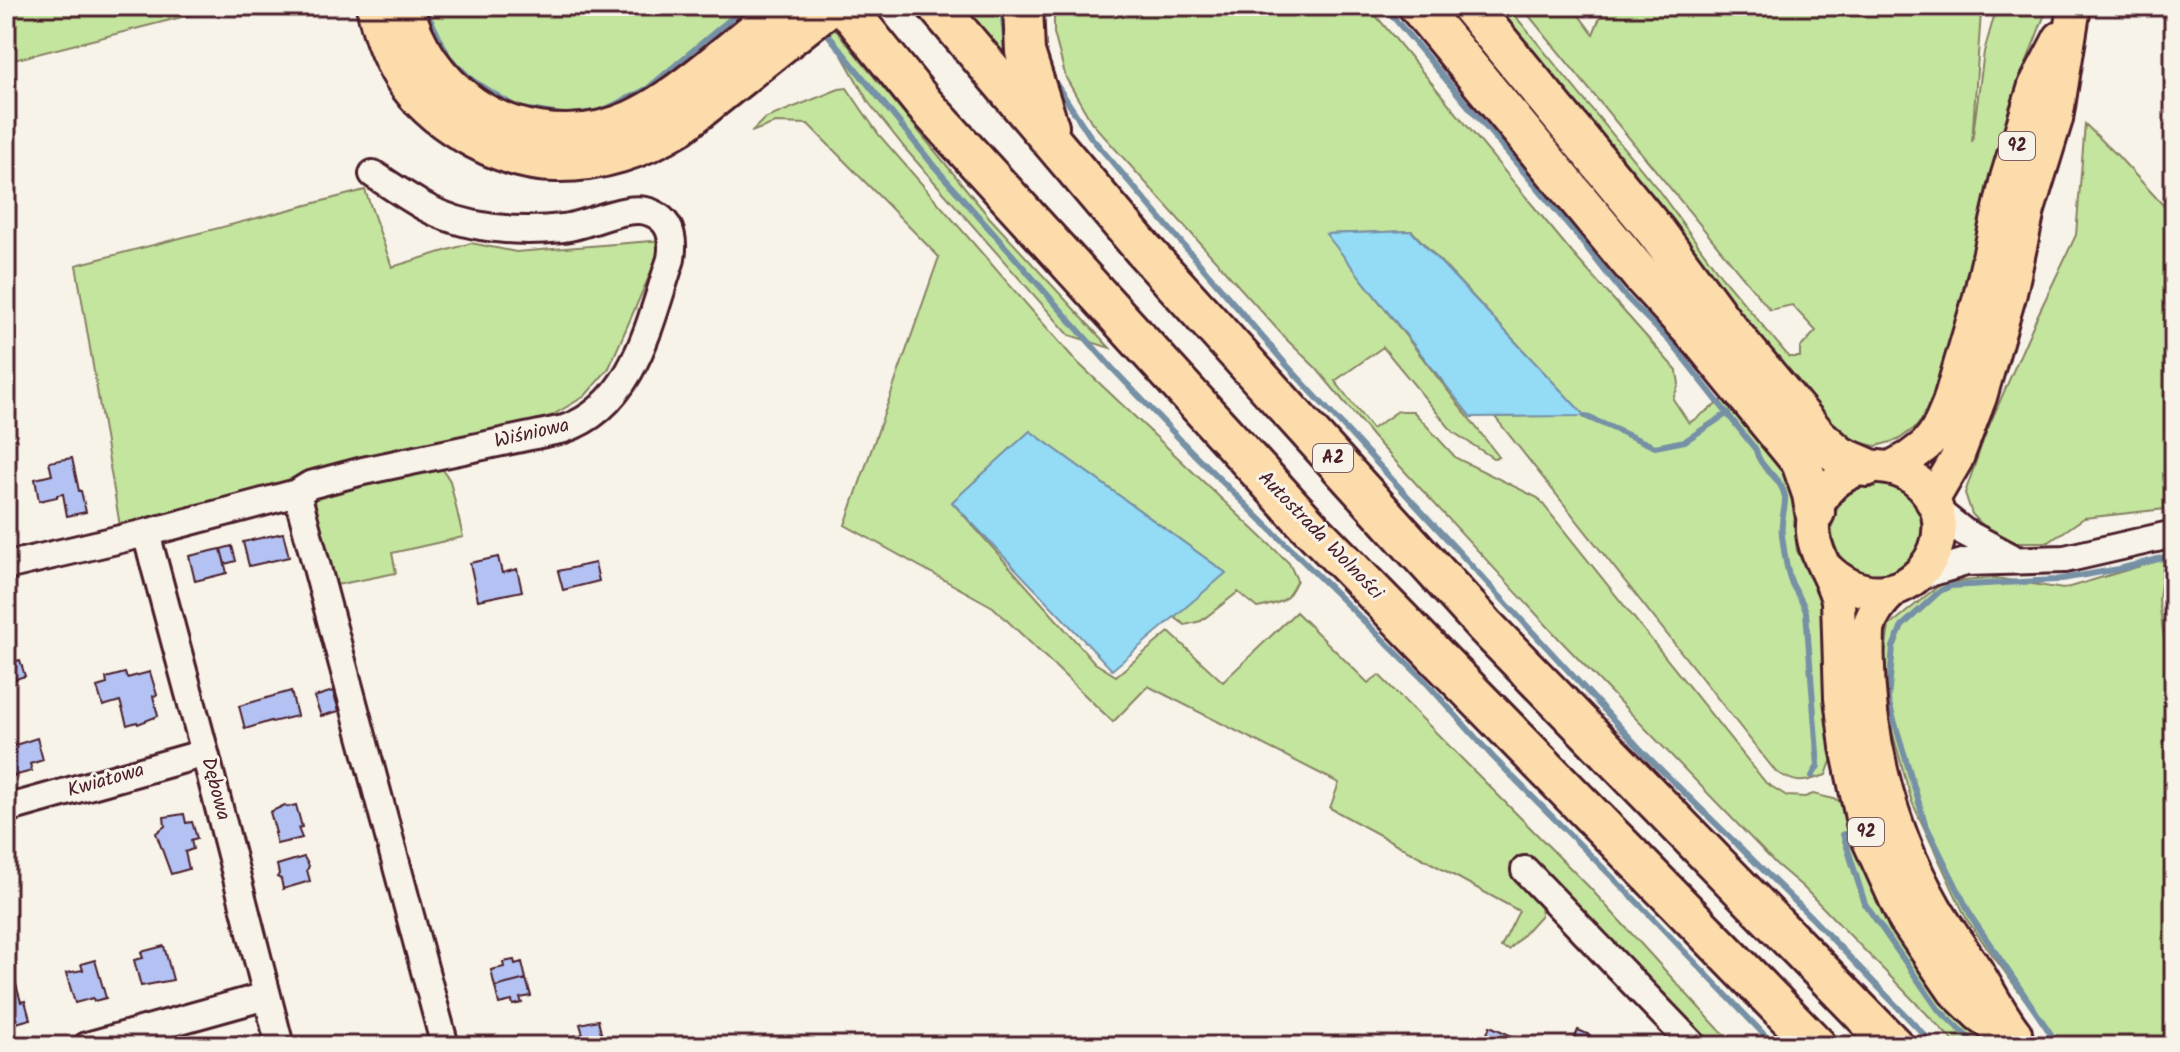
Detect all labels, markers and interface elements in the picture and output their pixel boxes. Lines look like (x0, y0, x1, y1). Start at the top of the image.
road number: 92 (1999, 132, 2035, 160)
street label: Wiśniowa (491, 410, 573, 458)
road number: A2 (1313, 444, 1353, 472)
street label: Autostrada Wolności (1250, 464, 1391, 609)
street label: Dębowa (191, 754, 239, 824)
street label: Kwiatowa (64, 755, 148, 807)
road number: 92 (1848, 818, 1884, 846)

